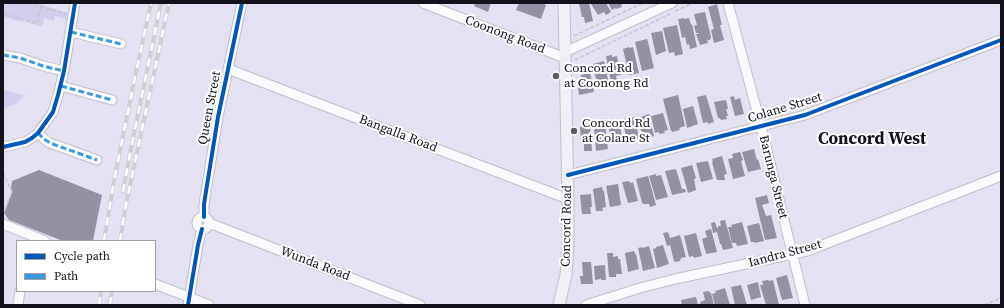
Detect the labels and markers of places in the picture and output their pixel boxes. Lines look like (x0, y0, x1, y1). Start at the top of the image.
place label: Concord Rd at Coonong Rd (564, 61, 649, 92)
marker: Concord Rd at Coonong Rd (551, 71, 561, 81)
place label: Concord Rd at Colane St (582, 116, 650, 147)
marker: Concord Rd at Colane St (569, 126, 579, 136)

